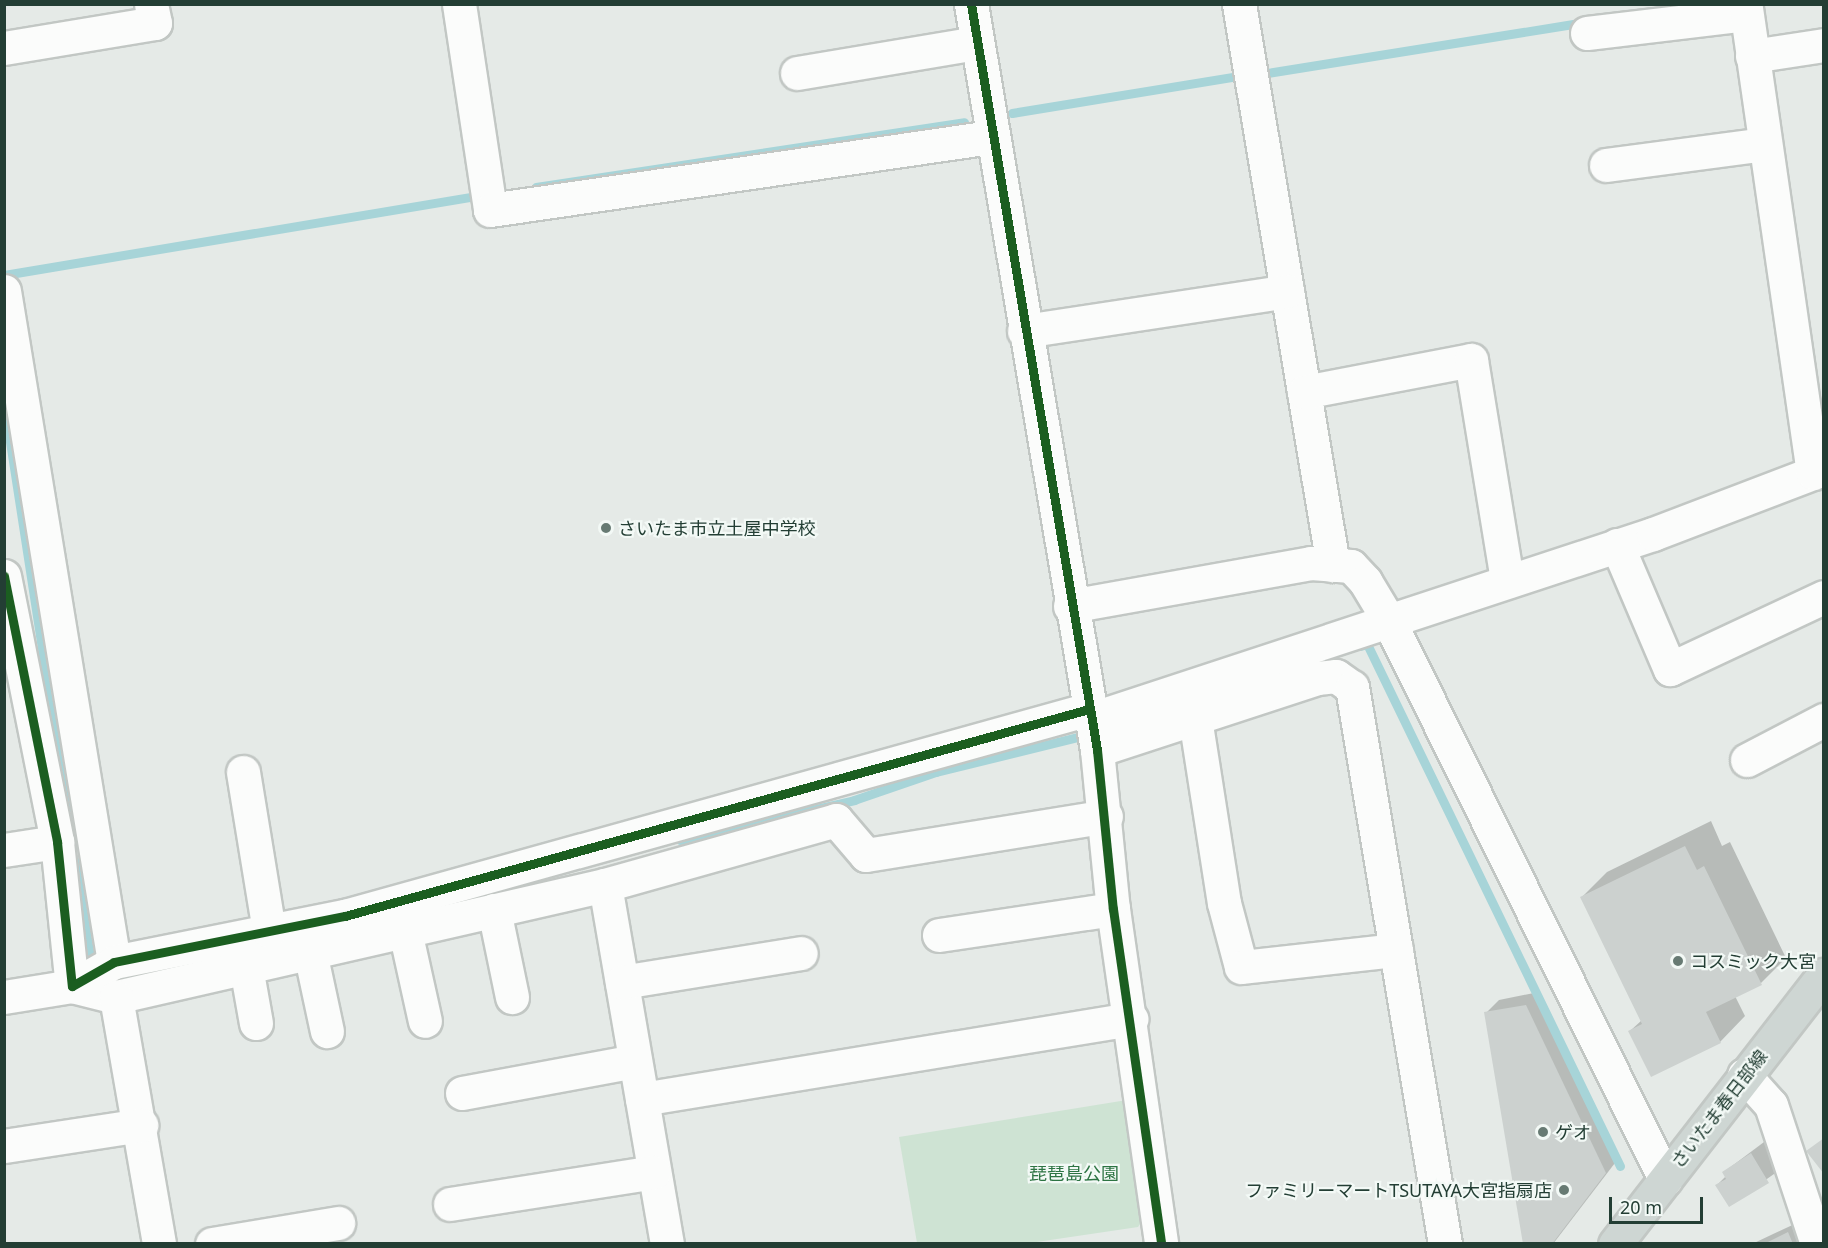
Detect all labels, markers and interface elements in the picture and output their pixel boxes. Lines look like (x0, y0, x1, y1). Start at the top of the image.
place label: さいたま市立土屋中学校 (618, 517, 816, 539)
marker: さいたま市立土屋中学校 (599, 521, 613, 535)
place label: コスミック大宮 (1690, 950, 1816, 972)
marker: コスミック大宮 (1671, 954, 1685, 968)
street label: さいたま春日部線 (1666, 1046, 1772, 1172)
place label: ゲオ (1555, 1121, 1591, 1143)
marker: ゲオ (1536, 1125, 1550, 1139)
park label: 琵琶島公園 (1029, 1162, 1119, 1184)
place label: ファミリーマートTSUTAYA大宮指扇店 (1245, 1179, 1552, 1201)
marker: ファミリーマートTSUTAYA大宮指扇店 (1557, 1183, 1571, 1197)
scale bar (1612, 1185, 1706, 1223)
text: 20 m (1620, 1195, 1662, 1219)

